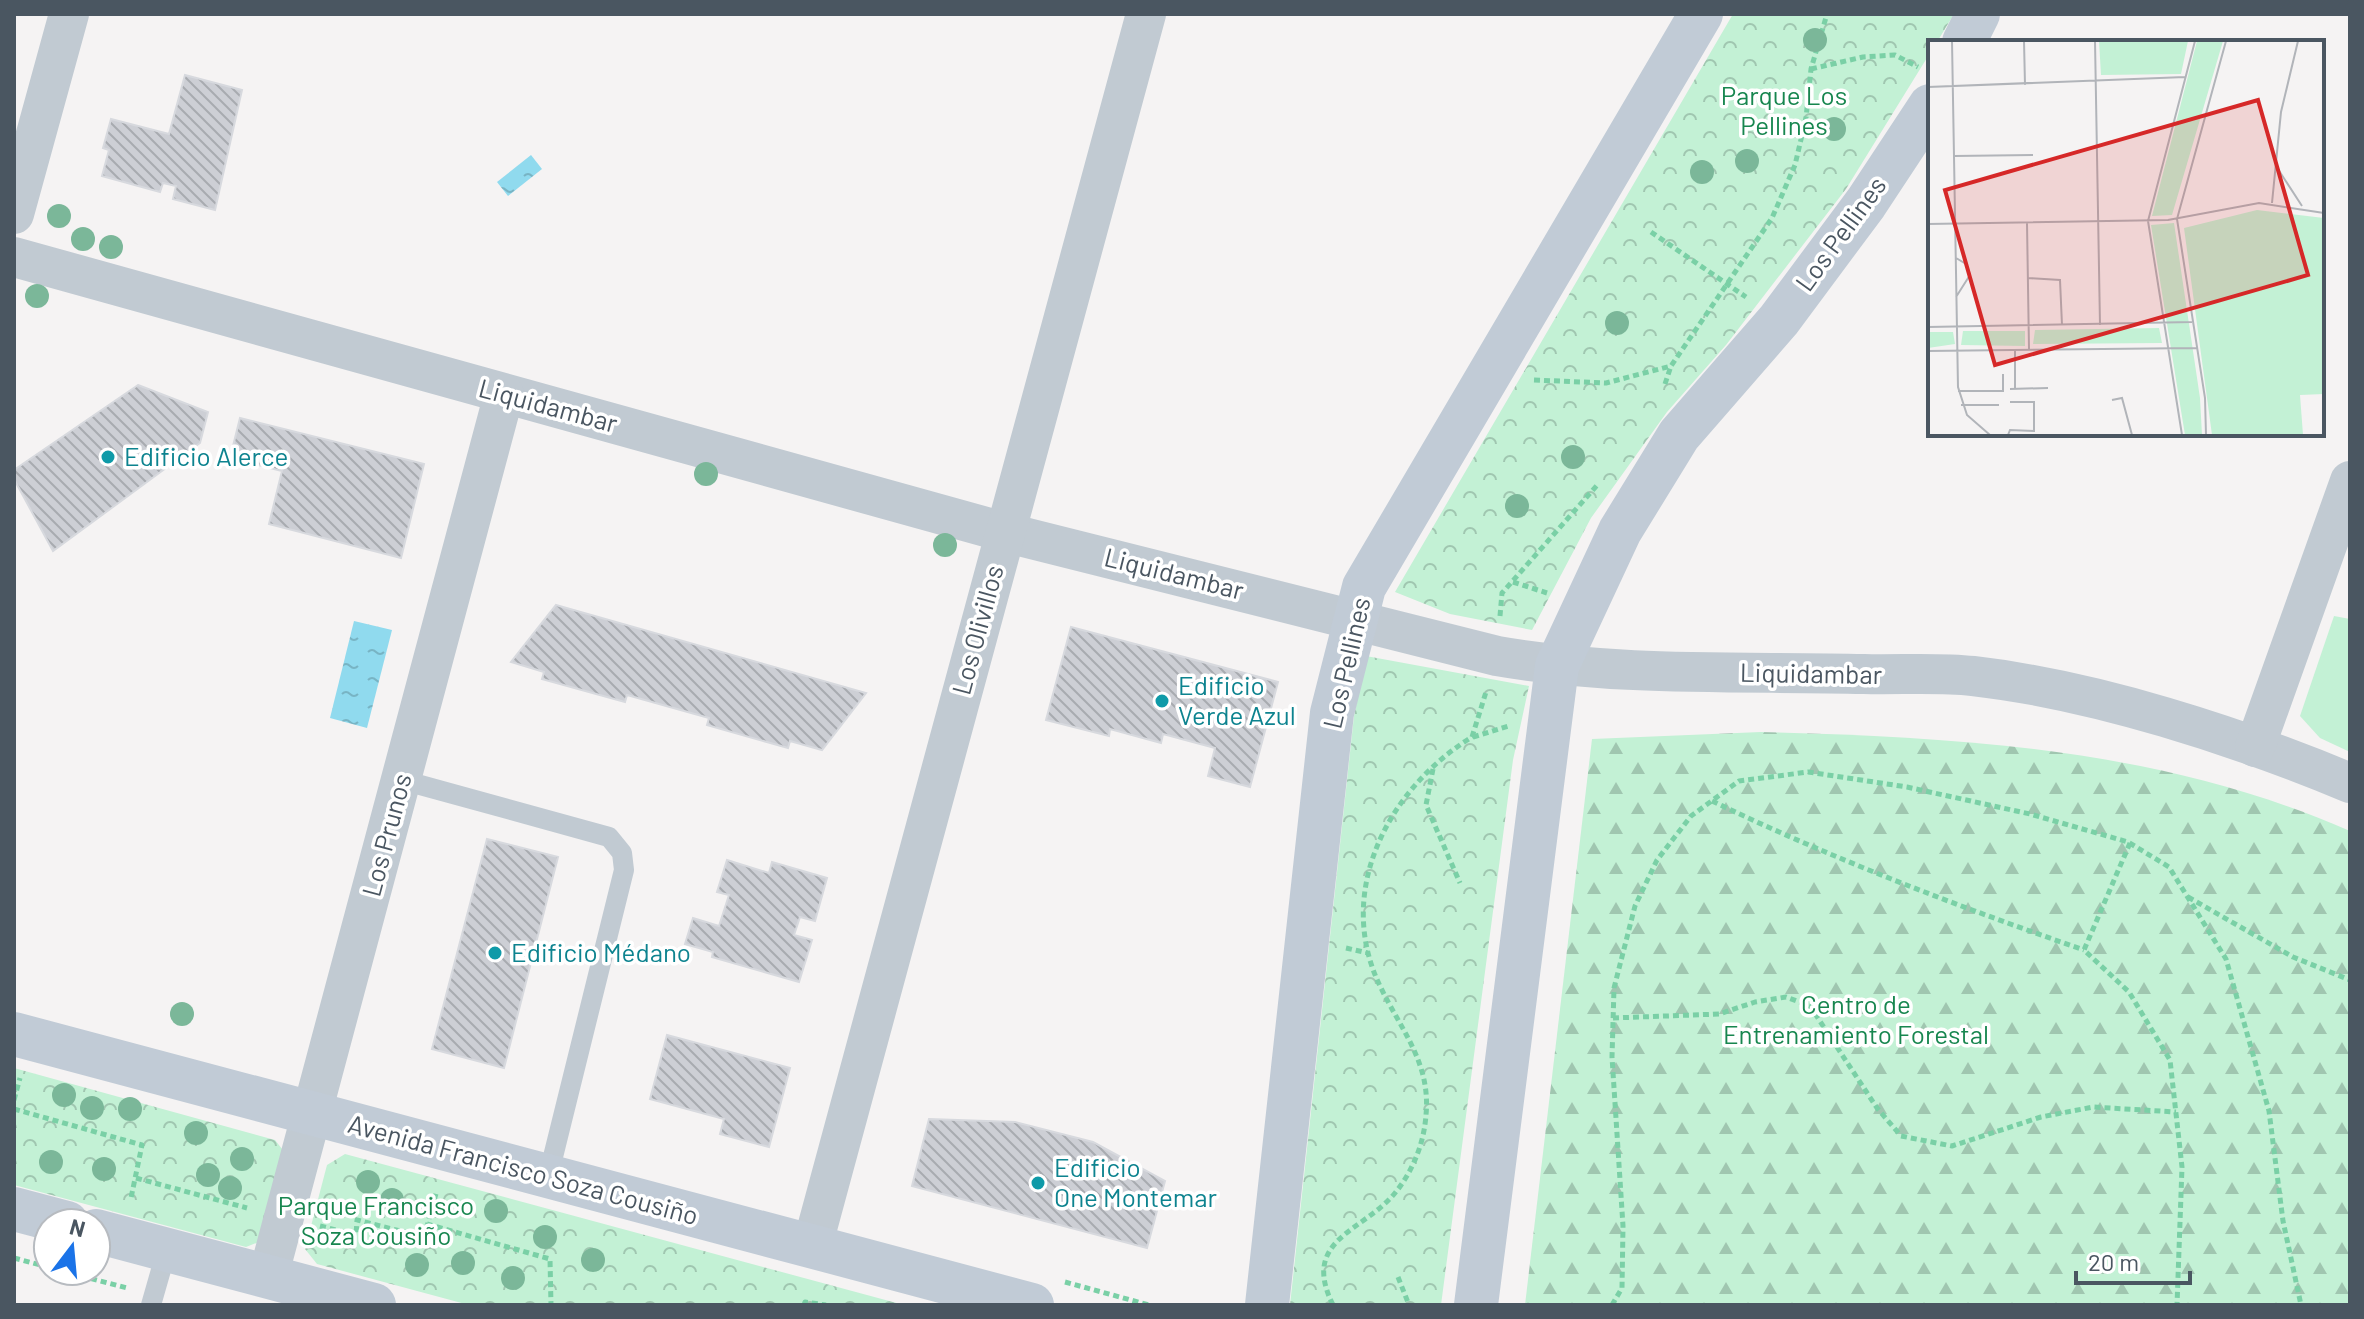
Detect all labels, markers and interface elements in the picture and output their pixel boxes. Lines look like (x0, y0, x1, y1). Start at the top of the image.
inset map (1928, 40, 2324, 436)
park label: Parque Los Pellines (1721, 79, 1847, 140)
street label: Los Pellines (1788, 170, 1892, 296)
street label: Liquidambar (476, 371, 622, 438)
place label: Edificio Alerce (124, 440, 288, 471)
marker: Edificio Alerce (99, 448, 117, 466)
street label: Liquidambar (1102, 540, 1248, 605)
street label: Los Olivillos (944, 561, 1009, 698)
street label: Los Pellines (1315, 594, 1376, 731)
street label: Liquidambar (1740, 656, 1883, 689)
place label: Edificio Verde Azul (1178, 669, 1296, 730)
marker: Edificio Verde Azul (1153, 692, 1171, 710)
street label: Los Prunos (354, 770, 417, 899)
place label: Edificio Médano (511, 936, 691, 967)
marker: Edificio Médano (486, 944, 504, 962)
park label: Centro de Entrenamiento Forestal (1723, 988, 1989, 1049)
street label: Avenida Francisco Soza Cousiño (345, 1107, 702, 1230)
place label: Edificio One Montemar (1054, 1151, 1218, 1212)
marker: Edificio One Montemar (1029, 1174, 1047, 1192)
park label: Parque Francisco Soza Cousiño (278, 1189, 474, 1250)
north arrow (32, 1207, 112, 1287)
text: N (67, 1212, 88, 1241)
scale bar (2076, 1235, 2190, 1285)
text: 20 m (2088, 1247, 2139, 1276)

